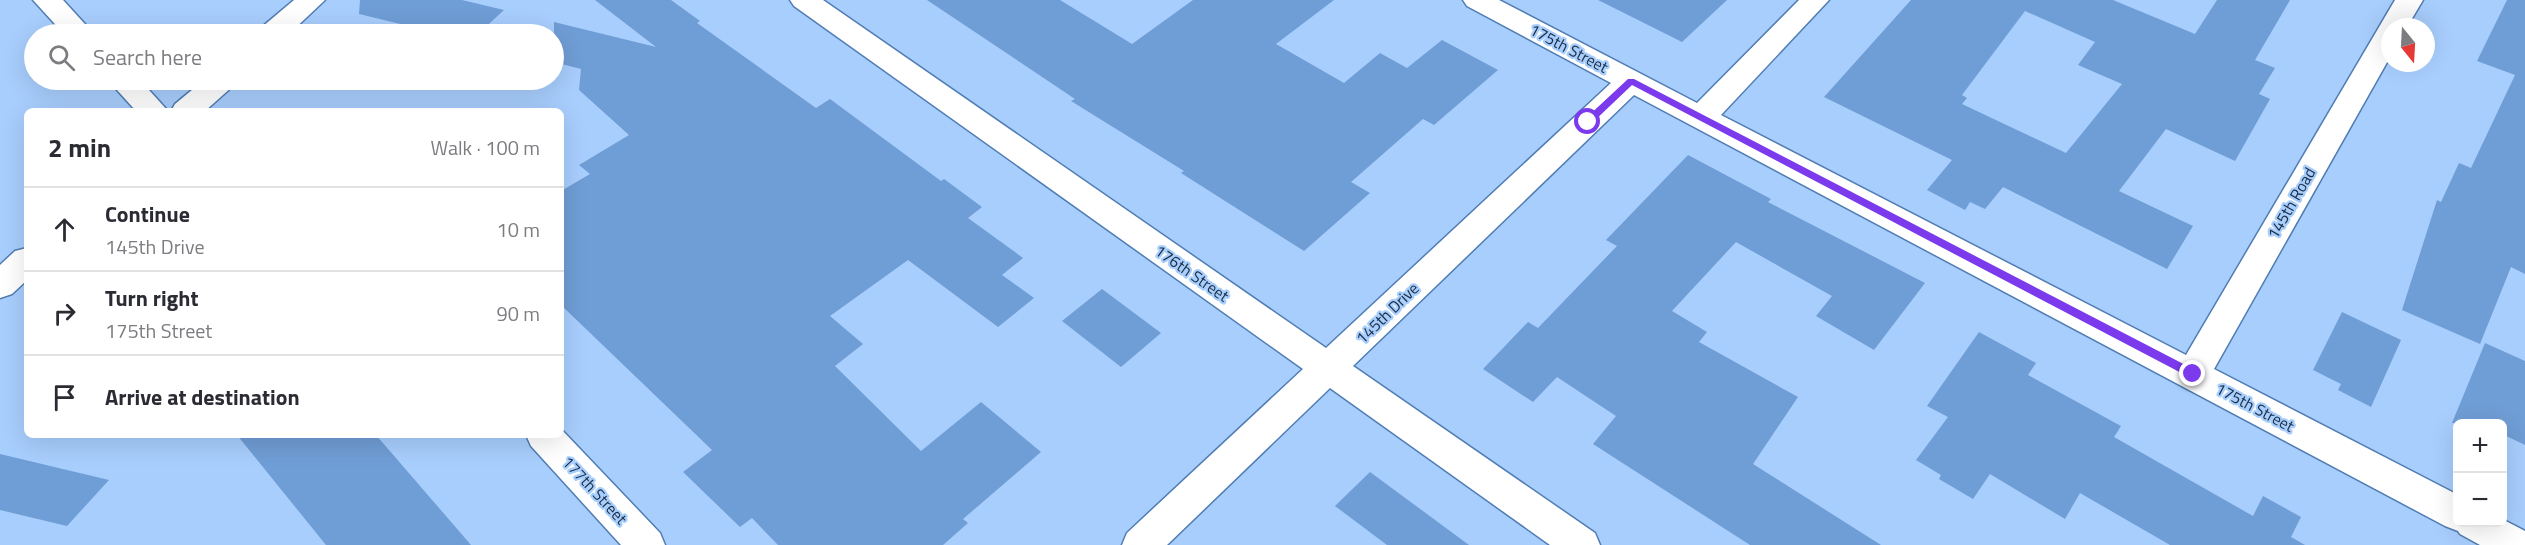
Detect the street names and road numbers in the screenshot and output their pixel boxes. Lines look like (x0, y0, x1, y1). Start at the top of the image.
street label: 175th Street (1525, 17, 1613, 79)
street label: 145th Road (2261, 163, 2321, 243)
street label: 176th Street (1150, 239, 1234, 308)
street label: 145th Drive (1350, 277, 1424, 349)
street label: 175th Street (2211, 376, 2299, 438)
street label: 177th Street (557, 450, 633, 530)

